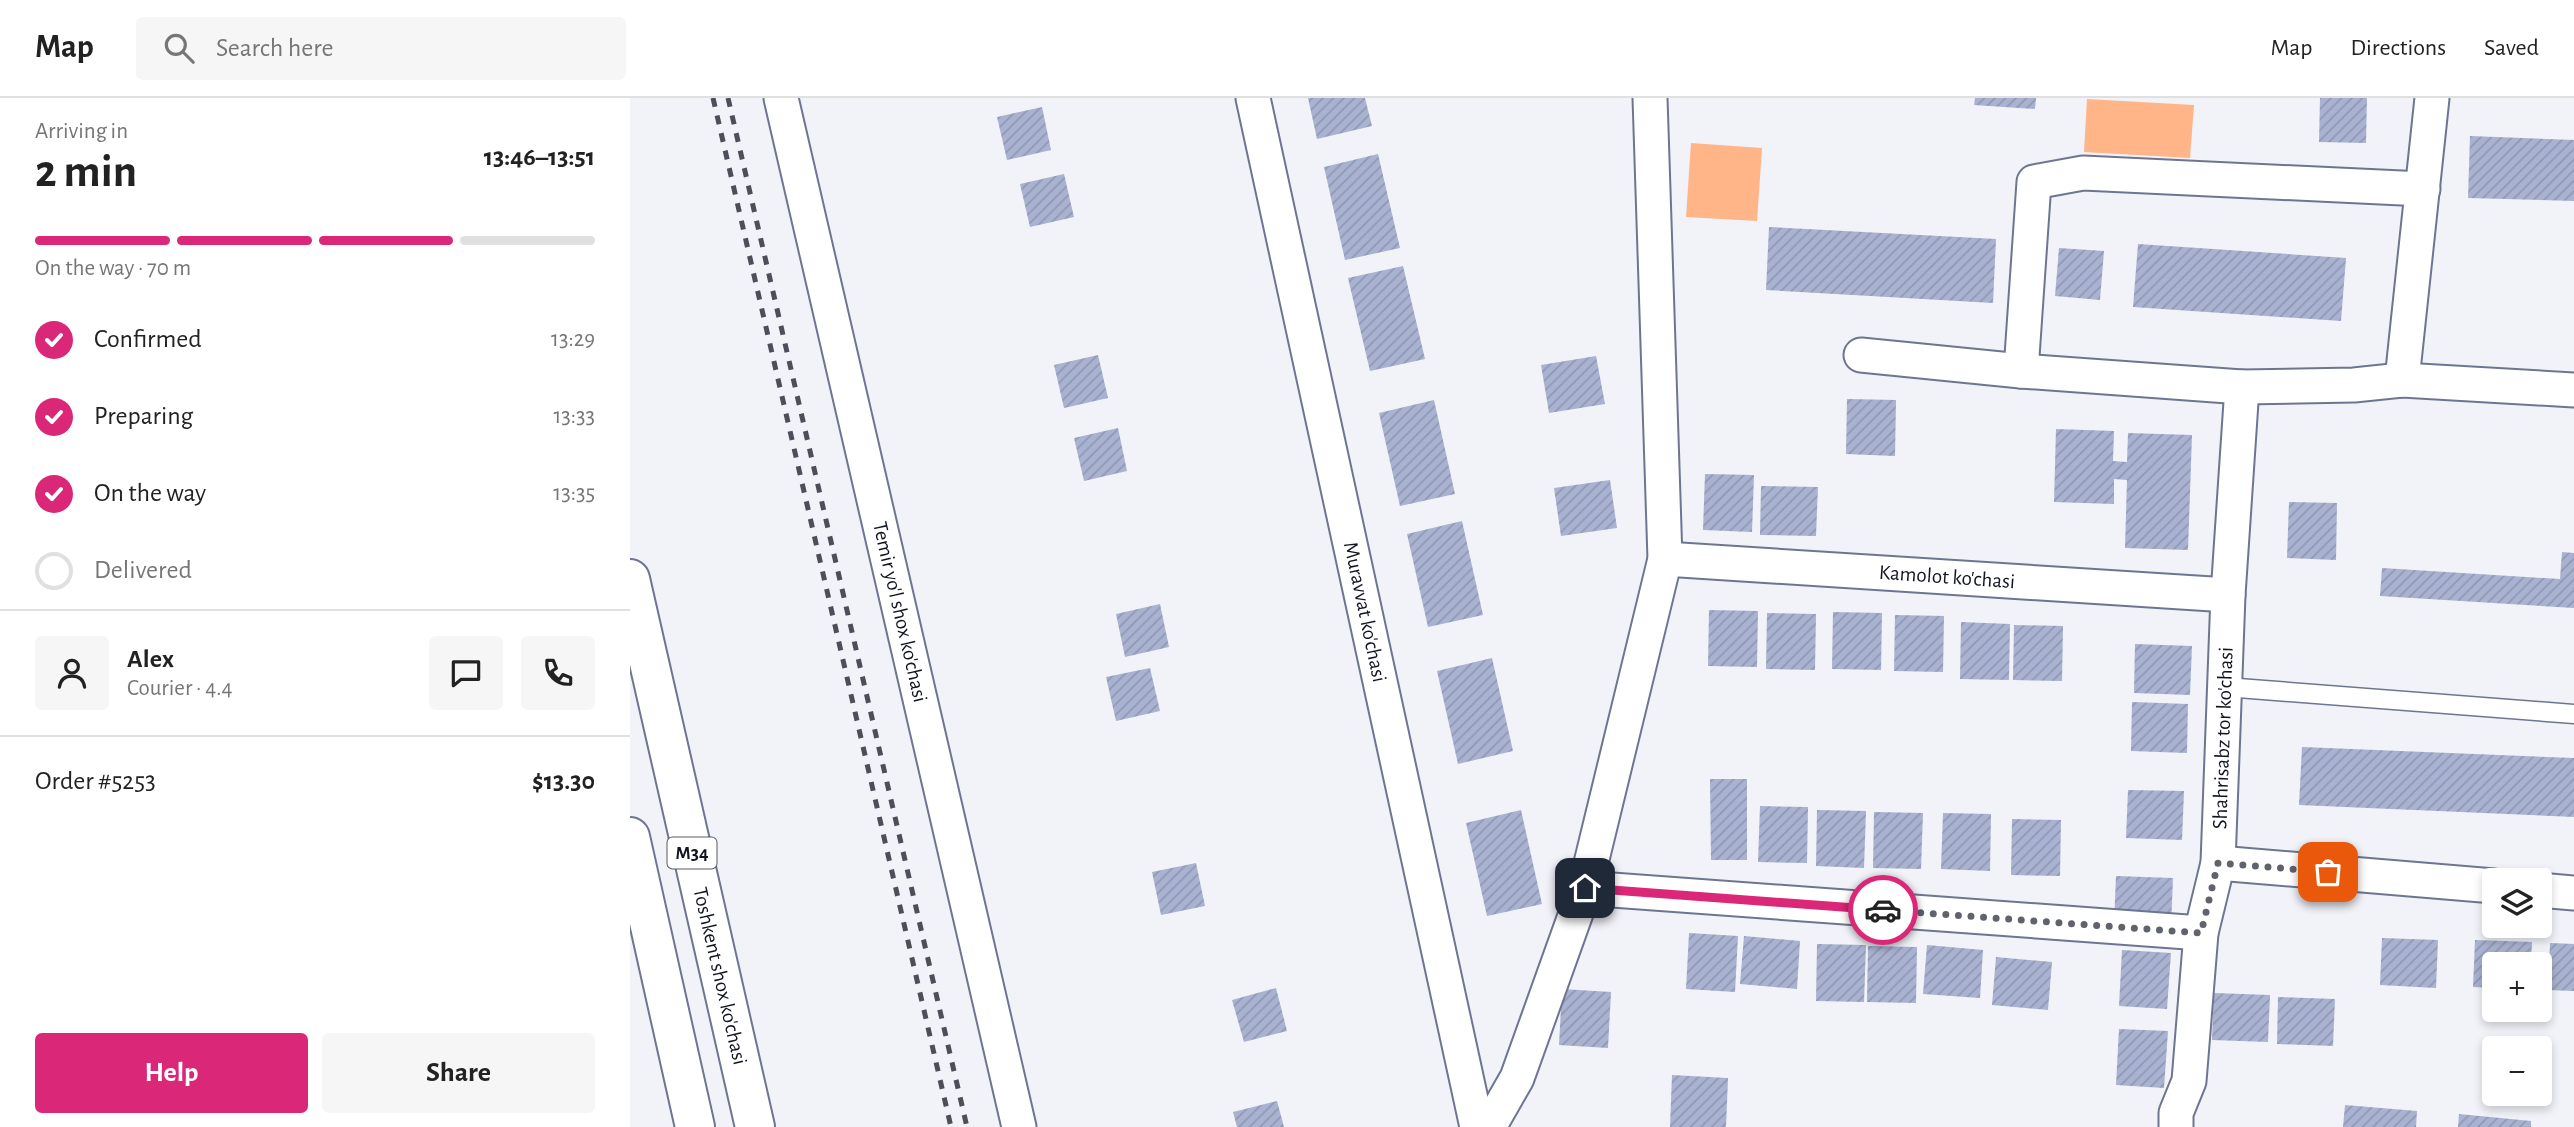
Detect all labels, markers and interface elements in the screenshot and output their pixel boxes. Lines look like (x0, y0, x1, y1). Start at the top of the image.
search box (136, 17, 626, 80)
icon: search (160, 29, 198, 67)
text: Map (35, 31, 94, 64)
text: Search here (216, 35, 334, 61)
text: Map (2270, 36, 2312, 60)
text: Directions (2350, 36, 2446, 60)
text: Saved (2484, 36, 2539, 60)
text: Arriving in (35, 120, 128, 143)
text: 13:46–13:51 (484, 144, 595, 170)
text: 2 min (35, 149, 137, 195)
text: On the way · 70 m (35, 257, 191, 280)
icon: check (35, 321, 73, 359)
text: Confirmed (94, 326, 202, 352)
text: 13:29 (551, 328, 595, 351)
icon: check (35, 398, 73, 436)
text: Preparing (94, 403, 193, 429)
text: 13:33 (553, 405, 595, 428)
icon: check (35, 475, 73, 513)
text: On the way (94, 480, 206, 506)
text: 13:35 (553, 482, 595, 505)
street label: Temir yo'l shox ko'chasi (869, 520, 931, 704)
street label: Muravvat ko'chasi (1340, 540, 1390, 684)
text: Delivered (94, 557, 192, 583)
street label: Kamolot ko'chasi (1878, 562, 2016, 592)
button: person (35, 636, 109, 710)
button: chat (429, 636, 503, 710)
button: phone (521, 636, 595, 710)
text: Alex (127, 646, 174, 672)
street label: Shahrisabz tor ko'chasi (2209, 646, 2237, 830)
text: Courier · 4.4 (127, 677, 233, 700)
text: Order #5253 (35, 768, 156, 794)
text: $13.30 (532, 768, 595, 794)
road number: M34 (668, 838, 716, 868)
pin (2298, 842, 2358, 902)
icon: bag (2309, 853, 2347, 891)
pin (1555, 858, 1615, 918)
map controls (2482, 868, 2552, 1106)
button: layers (2482, 868, 2552, 938)
icon: home (1566, 869, 1604, 907)
courier (1848, 875, 1918, 945)
street label: Toshkent shox ko'chasi (689, 885, 751, 1067)
icon: car (1864, 891, 1902, 929)
button: + (2482, 952, 2552, 1022)
button: Help (35, 1033, 308, 1113)
button: Share (322, 1033, 595, 1113)
button: − (2482, 1036, 2552, 1106)

